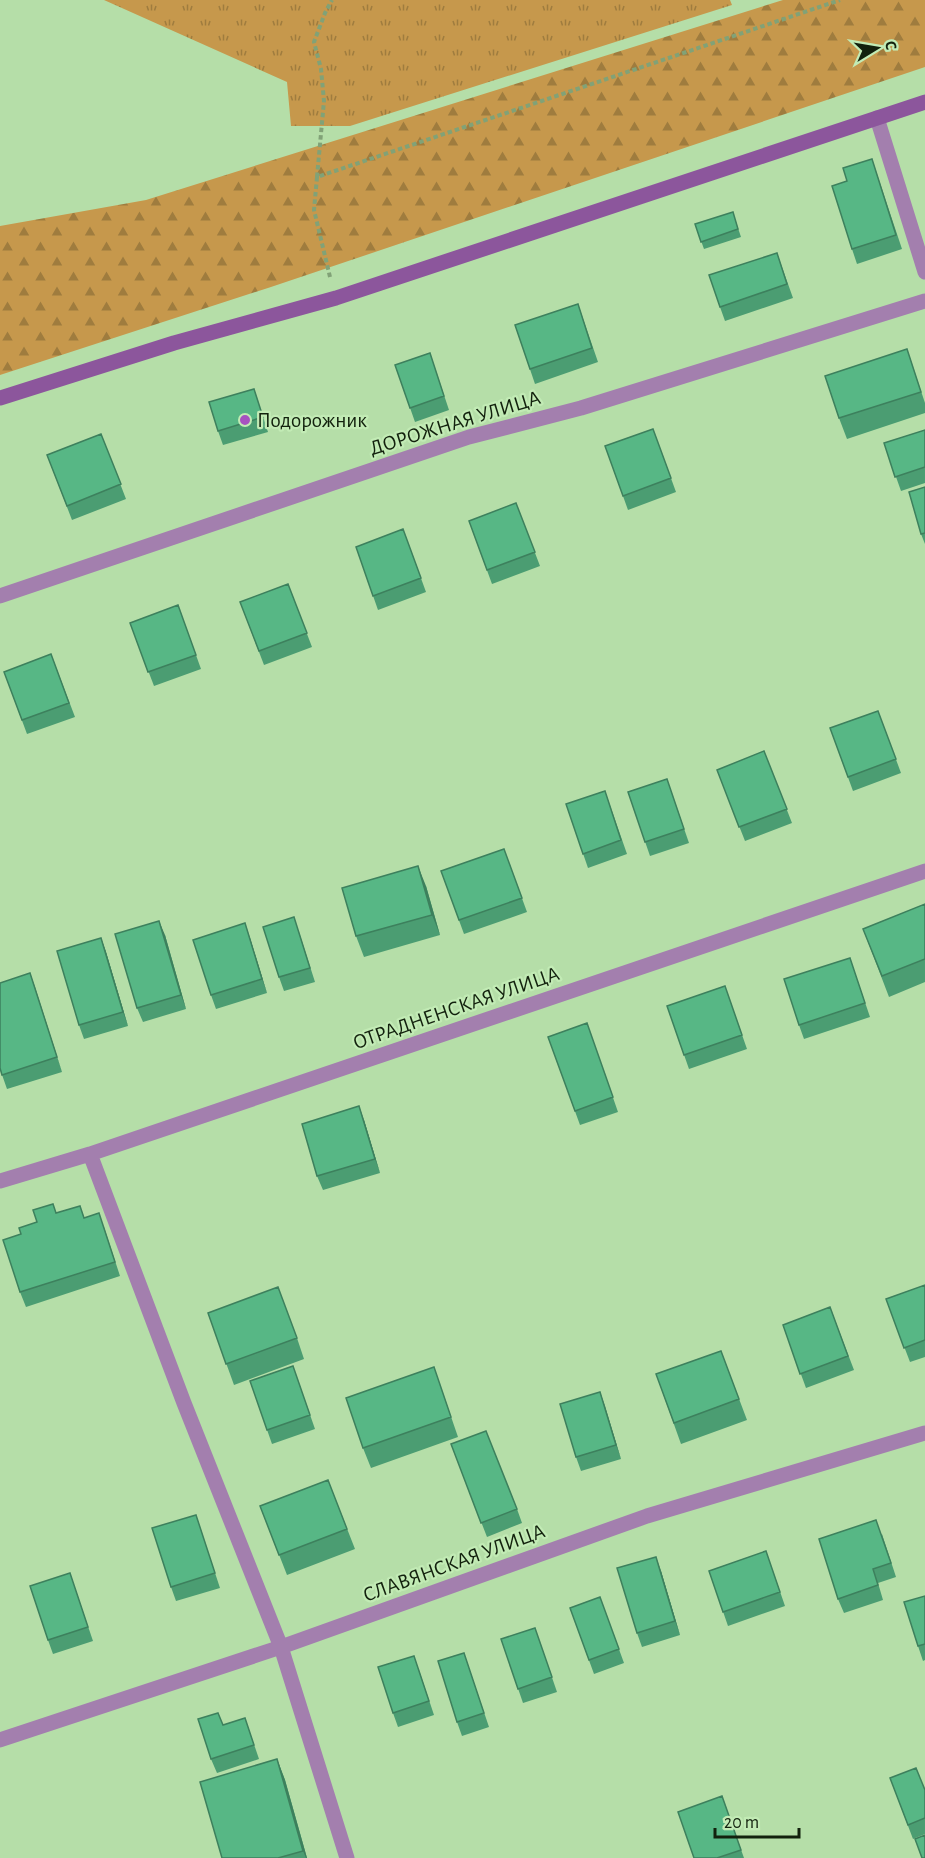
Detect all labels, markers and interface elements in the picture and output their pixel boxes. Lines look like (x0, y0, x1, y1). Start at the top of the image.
north arrow (847, 18, 907, 78)
text: С (882, 39, 899, 51)
street label: ДОРОЖНАЯ УЛИЦА (367, 387, 543, 459)
place label: Подорожник (257, 410, 367, 431)
marker: Подорожник (238, 413, 252, 427)
street label: ОТРАДНЕНСКАЯ УЛИЦА (350, 963, 562, 1053)
street label: СЛАВЯНСКАЯ УЛИЦА (360, 1520, 548, 1606)
scale bar (715, 1801, 799, 1839)
text: 20 m (724, 1814, 759, 1832)

